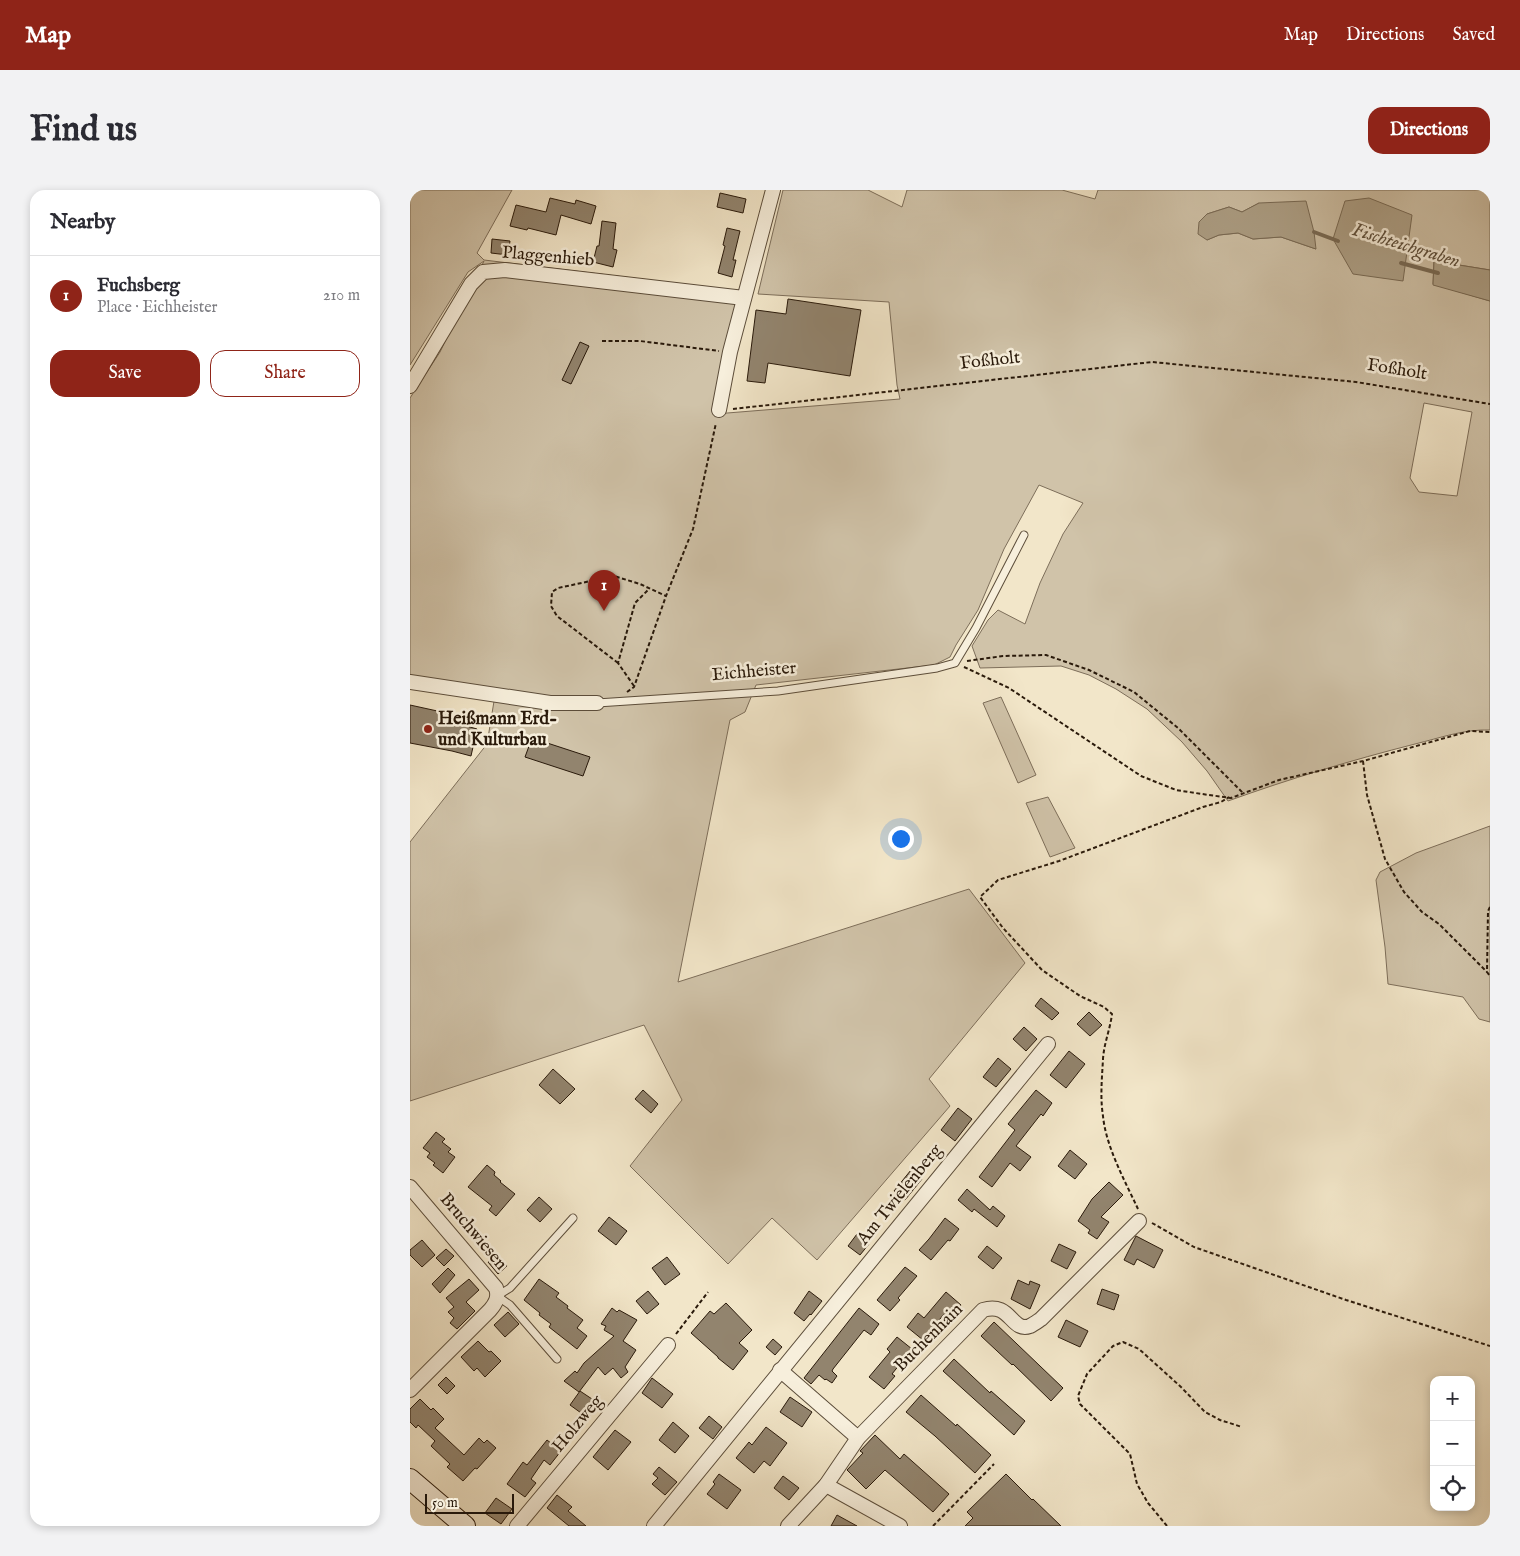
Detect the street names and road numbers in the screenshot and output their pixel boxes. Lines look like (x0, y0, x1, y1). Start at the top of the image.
street label: Plaggenhieb (501, 242, 596, 273)
street label: Foßholt (959, 346, 1021, 376)
street label: Foßholt (1365, 354, 1429, 386)
street label: Eichheister (711, 657, 797, 687)
street label: Am Twielenberg (852, 1140, 948, 1251)
street label: Bruchwiesen (434, 1189, 512, 1276)
street label: Buchenhain (890, 1298, 969, 1377)
street label: Holzweg (547, 1390, 609, 1457)

